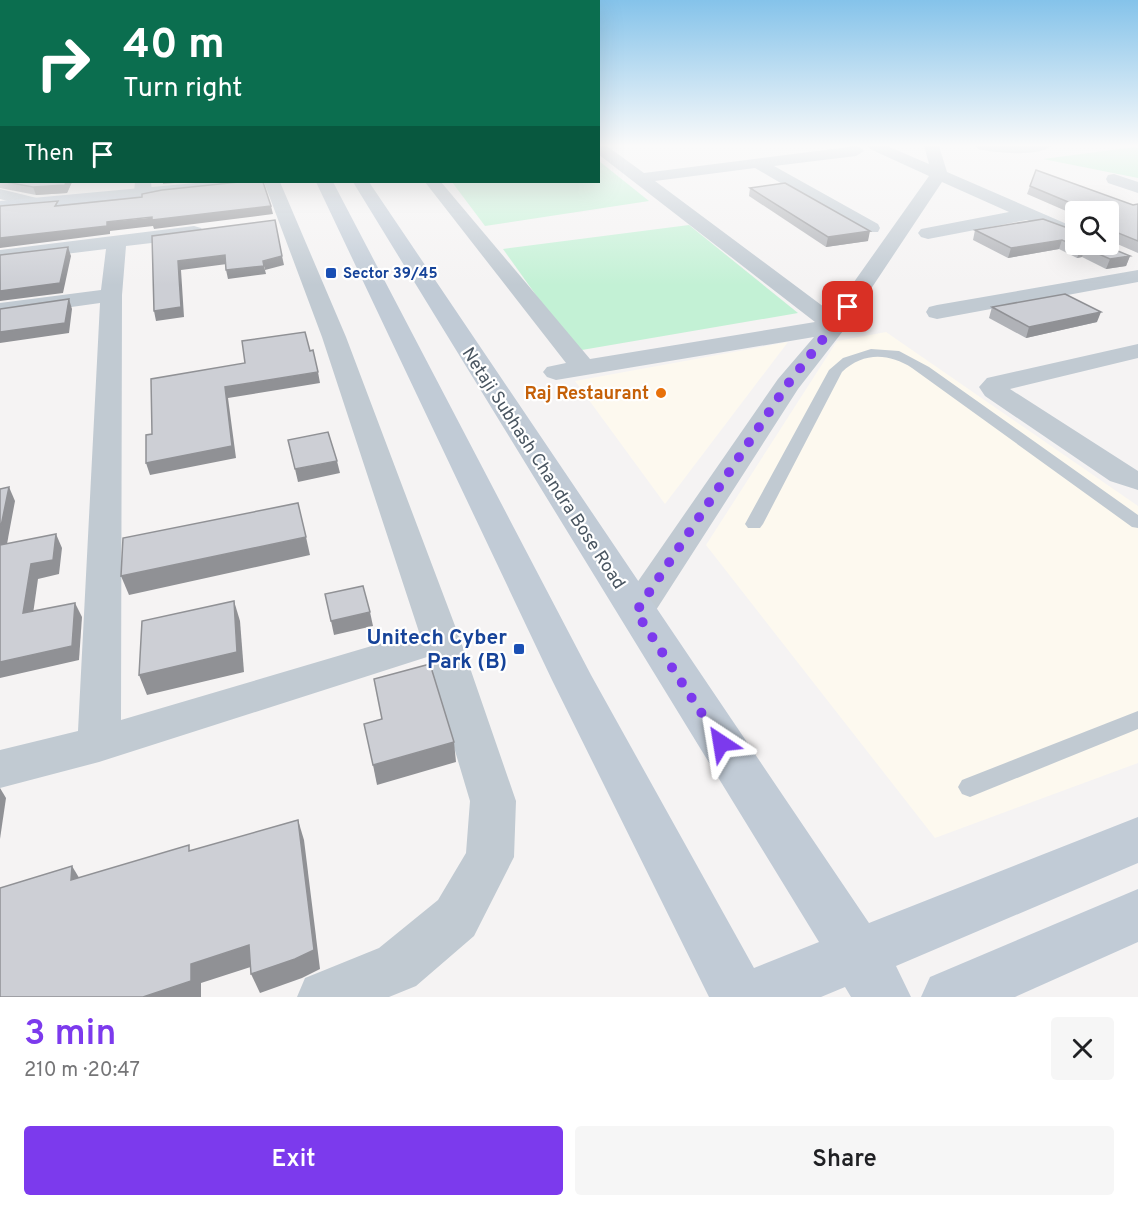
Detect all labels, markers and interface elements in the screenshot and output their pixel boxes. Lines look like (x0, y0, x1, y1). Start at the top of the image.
text: 40 m (123, 20, 225, 73)
icon: right (24, 24, 102, 102)
text: Turn right (123, 72, 242, 106)
icon: arrive (86, 138, 119, 171)
text: Then (24, 141, 74, 168)
map controls (1065, 201, 1119, 255)
button: search (1065, 201, 1119, 255)
place label: Sector 39/45 (343, 265, 438, 284)
marker: Sector 39/45 (324, 266, 338, 280)
pin (822, 281, 873, 332)
icon: arrive (831, 290, 864, 323)
street label: Netaji Subhash Chandra Bose Road (456, 343, 630, 594)
place label: Raj Restaurant (525, 383, 649, 406)
marker: Raj Restaurant (654, 386, 668, 400)
place label: Unitech Cyber Park (B) (367, 625, 507, 676)
marker: Unitech Cyber Park (B) (512, 642, 526, 656)
position arrow (689, 711, 753, 775)
text: 3 min (24, 1012, 116, 1058)
button: close (1051, 1017, 1114, 1080)
text: 210 m · 20:47 (24, 1058, 140, 1084)
button: Exit (24, 1126, 563, 1195)
button: Share (575, 1126, 1114, 1195)

